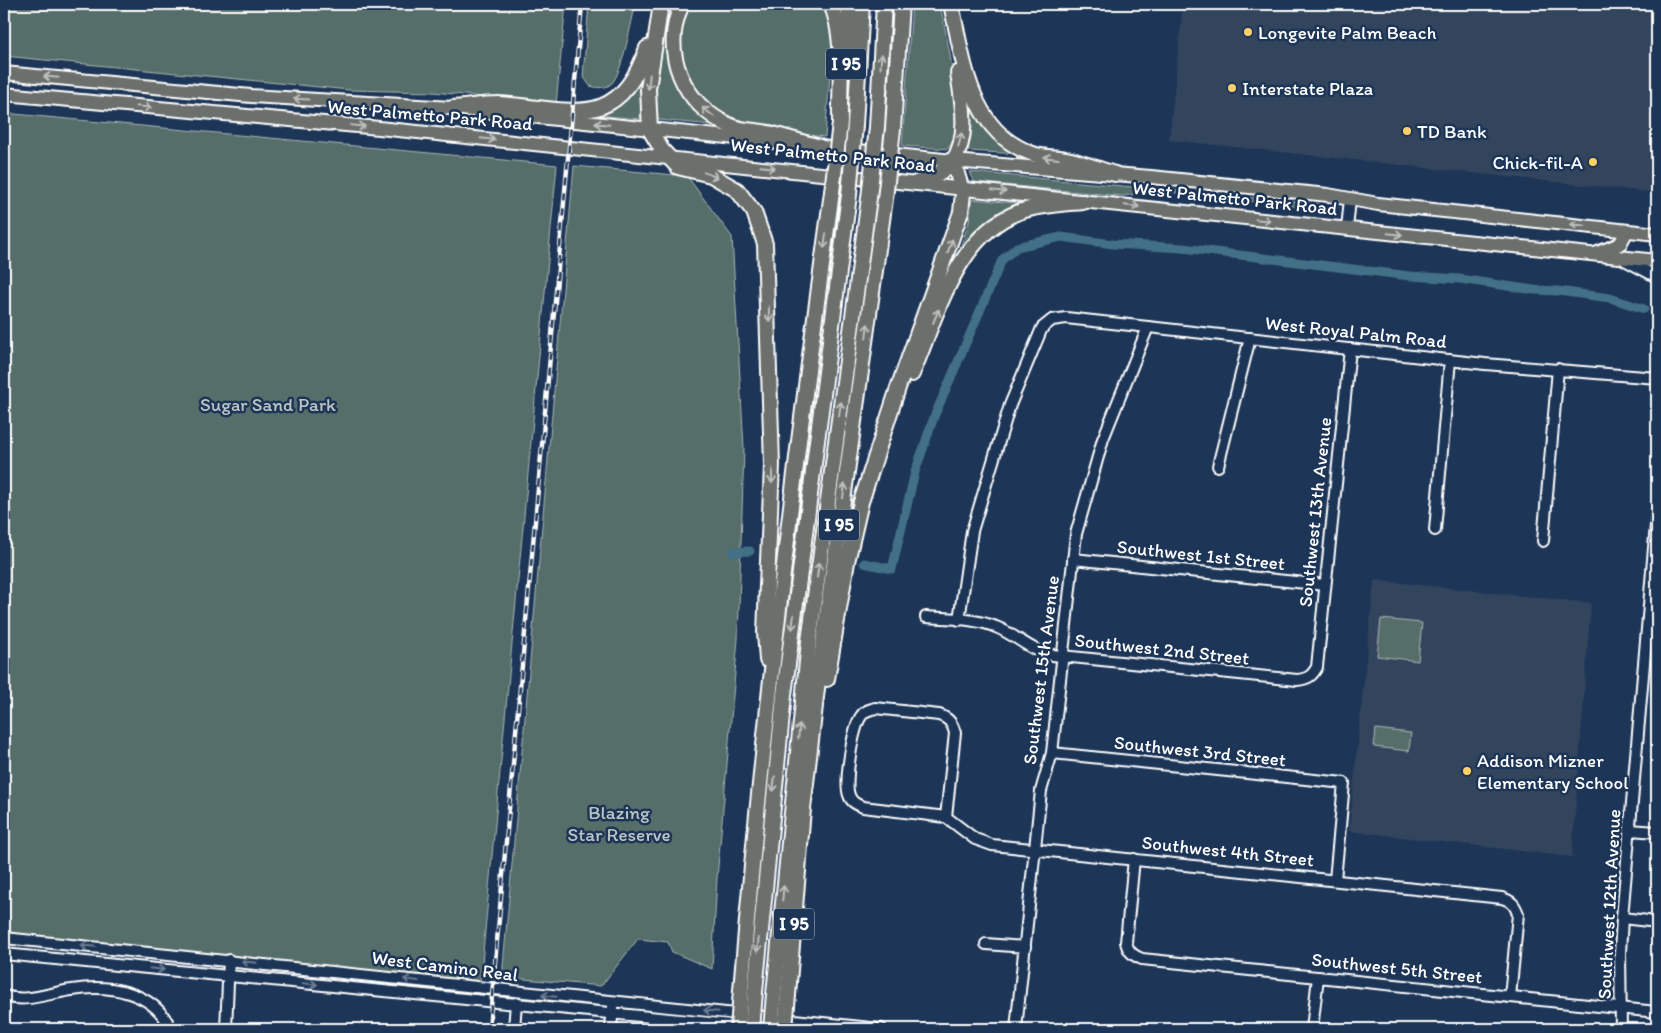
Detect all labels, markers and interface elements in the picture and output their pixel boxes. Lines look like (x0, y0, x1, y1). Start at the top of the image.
place label: Longevite Palm Beach (1258, 21, 1437, 44)
marker: Longevite Palm Beach (1242, 26, 1254, 38)
road number: I 95 (826, 49, 866, 80)
one-way arrow (877, 53, 886, 69)
one-way arrow (43, 72, 59, 82)
one-way arrow (644, 74, 654, 90)
place label: Interstate Plaza (1242, 77, 1373, 100)
marker: Interstate Plaza (1226, 82, 1238, 94)
one-way arrow (293, 94, 309, 103)
street label: West Palmetto Park Road (326, 95, 534, 135)
one-way arrow (136, 102, 152, 112)
one-way arrow (702, 107, 715, 118)
one-way arrow (594, 119, 610, 129)
place label: TD Bank (1417, 120, 1487, 143)
one-way arrow (350, 121, 366, 131)
marker: TD Bank (1401, 125, 1413, 137)
one-way arrow (956, 132, 965, 148)
street label: West Palmetto Park Road (729, 133, 937, 177)
one-way arrow (479, 134, 495, 144)
place label: Chick-fil-A (1492, 151, 1583, 174)
one-way arrow (1044, 153, 1060, 163)
marker: Chick-fil-A (1587, 156, 1599, 168)
one-way arrow (760, 163, 776, 172)
one-way arrow (703, 171, 718, 180)
street label: West Palmetto Park Road (1131, 176, 1339, 220)
one-way arrow (991, 187, 1007, 196)
one-way arrow (1123, 202, 1139, 211)
one-way arrow (1254, 215, 1270, 225)
one-way arrow (1571, 221, 1587, 230)
one-way arrow (1387, 229, 1403, 239)
one-way arrow (820, 232, 830, 248)
one-way arrow (946, 239, 955, 255)
one-way arrow (764, 305, 773, 321)
one-way arrow (932, 309, 942, 324)
street label: West Royal Palm Road (1264, 311, 1448, 353)
one-way arrow (862, 323, 872, 339)
park label: Sugar Sand Park (200, 393, 336, 416)
one-way arrow (835, 401, 845, 417)
street label: Southwest 13th Avenue (1294, 416, 1336, 608)
one-way arrow (767, 468, 777, 484)
one-way arrow (839, 484, 849, 500)
road number: I 95 (819, 510, 859, 540)
street label: Southwest 1st Street (1116, 535, 1286, 575)
one-way arrow (813, 562, 823, 578)
street label: Southwest 15th Avenue (1018, 574, 1064, 766)
one-way arrow (787, 614, 797, 630)
street label: Southwest 2nd Street (1073, 628, 1251, 670)
one-way arrow (794, 724, 804, 740)
street label: Southwest 3rd Street (1113, 731, 1287, 771)
place label: Addison Mizner Elementary School (1477, 749, 1629, 794)
marker: Addison Mizner Elementary School (1461, 765, 1473, 777)
one-way arrow (769, 775, 779, 791)
park label: Blazing Star Reserve (567, 801, 671, 846)
street label: Southwest 12th Avenue (1593, 808, 1625, 1000)
street label: Southwest 4th Street (1141, 831, 1315, 871)
one-way arrow (778, 885, 787, 901)
road number: I 95 (774, 909, 814, 940)
one-way arrow (754, 937, 763, 953)
one-way arrow (80, 941, 96, 951)
street label: West Camino Real (371, 946, 520, 986)
street label: Southwest 5th Street (1310, 948, 1484, 988)
one-way arrow (242, 957, 258, 967)
one-way arrow (148, 964, 164, 974)
one-way arrow (403, 974, 419, 984)
one-way arrow (302, 979, 318, 988)
one-way arrow (541, 991, 557, 1000)
one-way arrow (703, 1007, 719, 1016)

